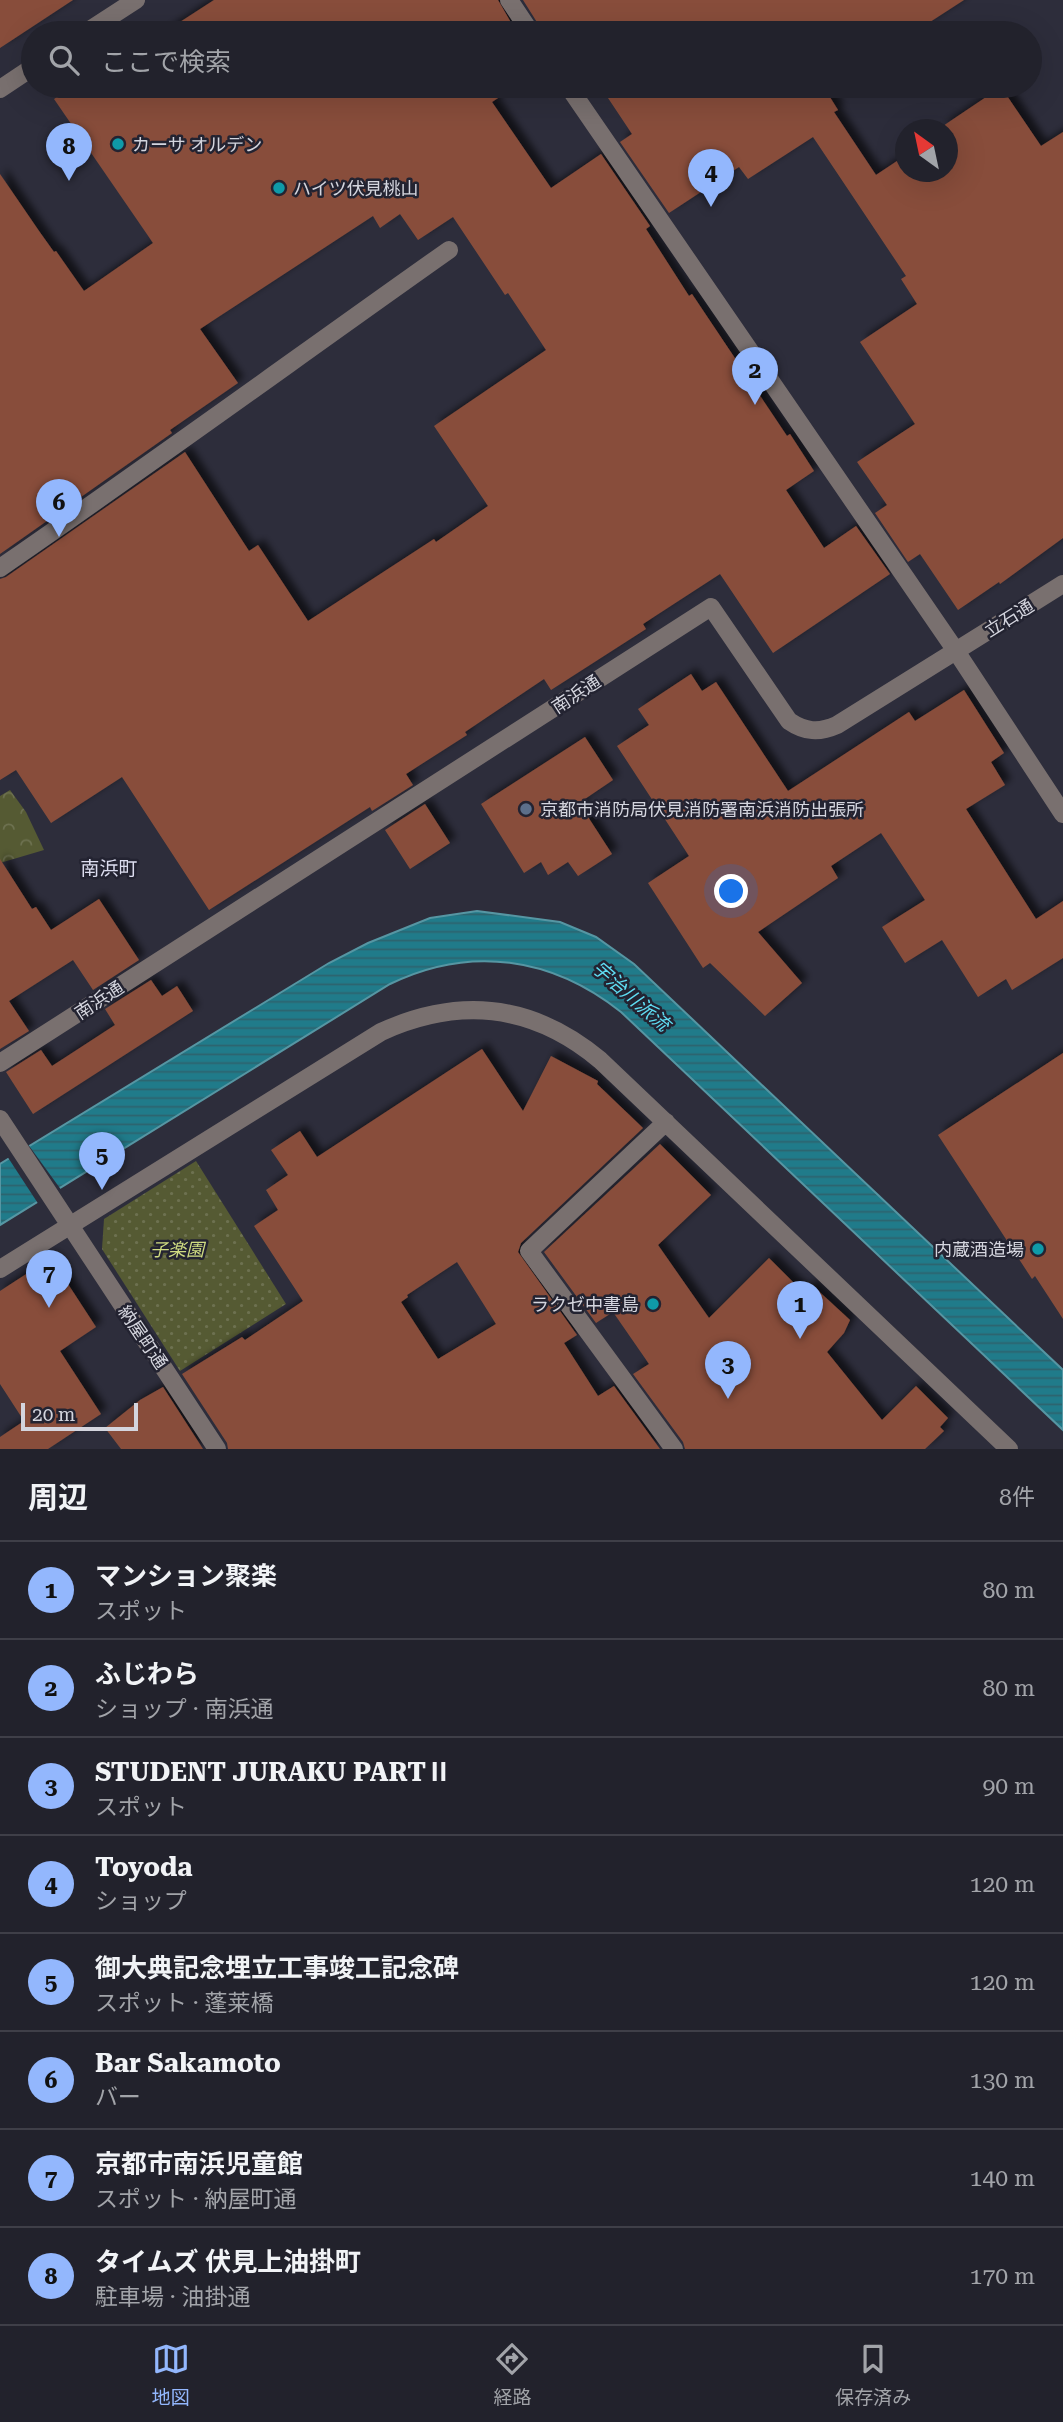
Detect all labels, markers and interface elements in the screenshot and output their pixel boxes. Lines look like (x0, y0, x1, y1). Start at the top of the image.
search box (21, 21, 1042, 98)
icon: search (45, 41, 83, 79)
text: ここで検索 (101, 47, 231, 77)
north arrow (895, 119, 958, 182)
pin: 8 (46, 123, 92, 181)
place label: カーサ オルデン (132, 134, 262, 155)
marker: カーサ オルデン (110, 136, 126, 152)
pin: 4 (688, 149, 734, 207)
place label: ハイツ伏見桃山 (293, 178, 419, 199)
marker: ハイツ伏見桃山 (271, 180, 287, 196)
pin: 2 (732, 347, 778, 405)
pin: 6 (36, 479, 82, 537)
street label: 立石通 (981, 595, 1037, 641)
street label: 南浜通 (548, 670, 604, 718)
place label: 京都市消防局伏見消防署南浜消防出張所 (540, 799, 864, 820)
marker: 京都市消防局伏見消防署南浜消防出張所 (518, 801, 534, 817)
district label: 南浜町 (80, 857, 138, 880)
your location (714, 874, 748, 908)
water label: 宇治川派流 (588, 956, 677, 1038)
street label: 南浜通 (71, 976, 127, 1024)
pin: 5 (79, 1132, 125, 1190)
park label: 子楽園 (150, 1239, 207, 1260)
place label: 内蔵酒造場 (934, 1239, 1024, 1260)
marker: 内蔵酒造場 (1030, 1241, 1046, 1257)
pin: 7 (26, 1250, 72, 1308)
pin: 1 (777, 1281, 823, 1339)
place label: ラクゼ中書島 (531, 1294, 639, 1315)
marker: ラクゼ中書島 (645, 1296, 661, 1312)
street label: 納屋町通 (114, 1301, 172, 1373)
pin: 3 (705, 1341, 751, 1399)
scale bar (21, 1400, 138, 1432)
text: 20 m (32, 1403, 75, 1426)
text: 周辺 (28, 1480, 88, 1515)
text: 8件 (999, 1484, 1035, 1511)
text: マンション聚楽 (95, 1561, 277, 1591)
text: 1 (45, 1577, 57, 1604)
text: 80 m (982, 1577, 1035, 1604)
text: スポット (95, 1598, 187, 1625)
text: ふじわら (95, 1659, 199, 1689)
text: 2 (45, 1675, 57, 1702)
text: 80 m (982, 1675, 1035, 1702)
text: ショップ · 南浜通 (95, 1696, 273, 1723)
text: STUDENT JURAKU PARTⅡ (95, 1757, 452, 1787)
text: 3 (45, 1773, 57, 1800)
text: 90 m (982, 1773, 1035, 1800)
text: スポット (95, 1794, 187, 1821)
text: Toyoda (95, 1852, 193, 1882)
text: 4 (45, 1871, 57, 1898)
text: 120 m (970, 1871, 1035, 1898)
text: ショップ (95, 1888, 187, 1915)
text: 御大典記念埋立工事竣工記念碑 (95, 1953, 459, 1983)
text: 5 (45, 1969, 57, 1996)
text: 120 m (970, 1969, 1035, 1996)
text: スポット · 蓬莱橋 (95, 1990, 273, 2017)
text: Bar Sakamoto (95, 2048, 281, 2078)
text: 6 (45, 2067, 57, 2094)
text: 130 m (970, 2067, 1035, 2094)
text: バー (95, 2084, 141, 2111)
text: 京都市南浜児童館 (95, 2149, 303, 2179)
text: 7 (45, 2165, 57, 2192)
text: 140 m (970, 2165, 1035, 2192)
text: スポット · 納屋町通 (95, 2186, 296, 2213)
text: タイムズ 伏見上油掛町 (95, 2247, 361, 2277)
text: 8 (45, 2263, 57, 2290)
text: 170 m (970, 2263, 1035, 2290)
text: 駐車場 · 油掛通 (95, 2284, 250, 2311)
tab: 地図 (152, 2340, 190, 2409)
tab: 経路 (493, 2340, 531, 2409)
tab: 保存済み (835, 2340, 911, 2409)

